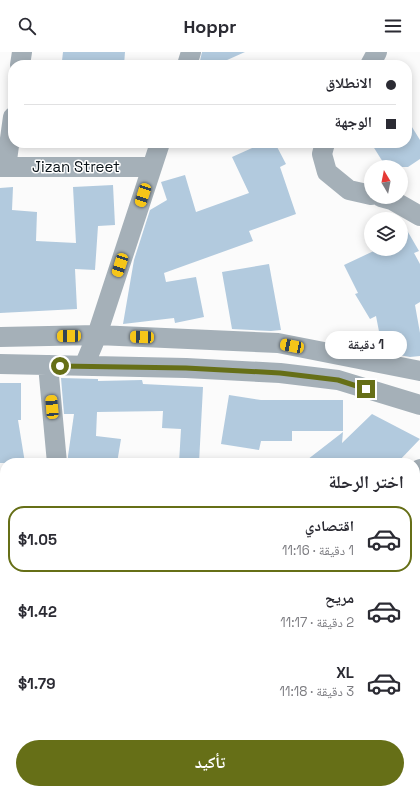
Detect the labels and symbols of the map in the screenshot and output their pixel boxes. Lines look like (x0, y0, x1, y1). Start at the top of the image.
street label: Jizan Street (32, 157, 120, 176)
north arrow (364, 160, 408, 204)
car (134, 182, 152, 208)
car (111, 252, 129, 278)
car (57, 330, 81, 342)
car (130, 331, 154, 343)
callout: 1 دقيقة (325, 331, 407, 359)
car (279, 338, 305, 354)
route start (51, 357, 69, 375)
route end (357, 380, 375, 398)
car (45, 395, 59, 419)

